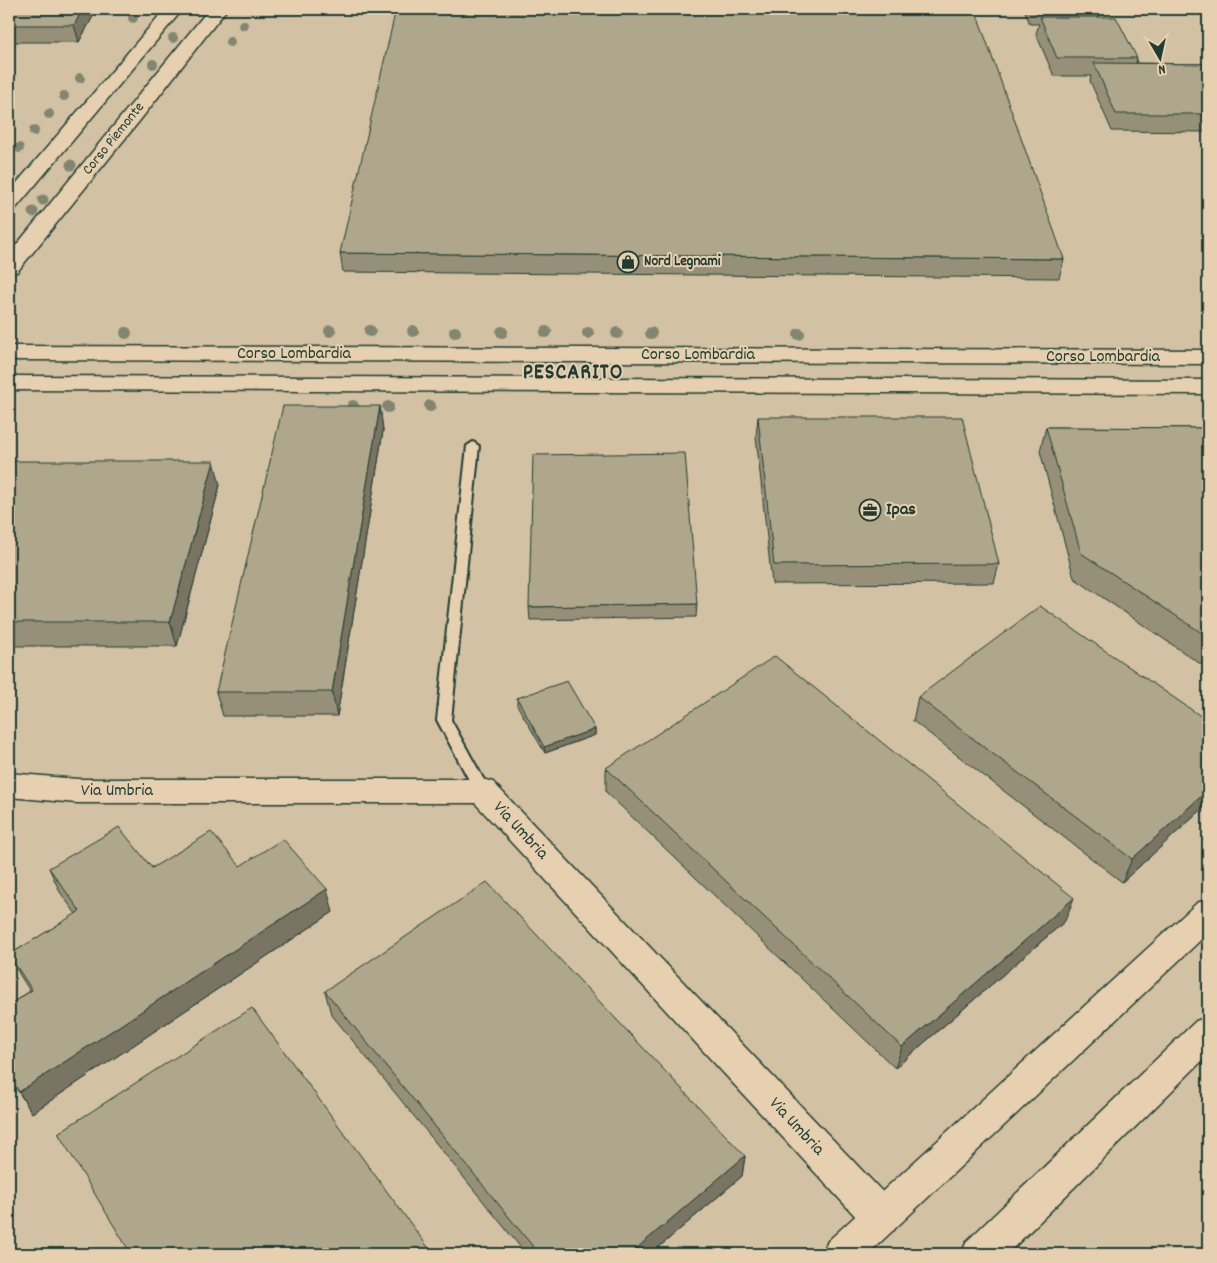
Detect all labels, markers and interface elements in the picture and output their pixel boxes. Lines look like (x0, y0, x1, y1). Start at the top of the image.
north arrow (1134, 32, 1184, 82)
text: N (1157, 58, 1167, 79)
street label: Corso Piemonte (78, 97, 151, 180)
shop icon: Nord Legnami (616, 250, 640, 274)
place label: Nord Legnami (644, 251, 721, 273)
street label: Corso Lombardia (237, 342, 352, 367)
street label: Corso Lombardia (641, 343, 756, 368)
street label: Corso Lombardia (1046, 345, 1161, 370)
district label: PESCARITO (523, 358, 623, 389)
office icon: Ipas (858, 498, 882, 522)
place label: Ipas (886, 498, 916, 523)
street label: Via Umbria (81, 779, 153, 804)
street label: Via Umbria (486, 796, 554, 866)
street label: Via Umbria (762, 1092, 830, 1162)

